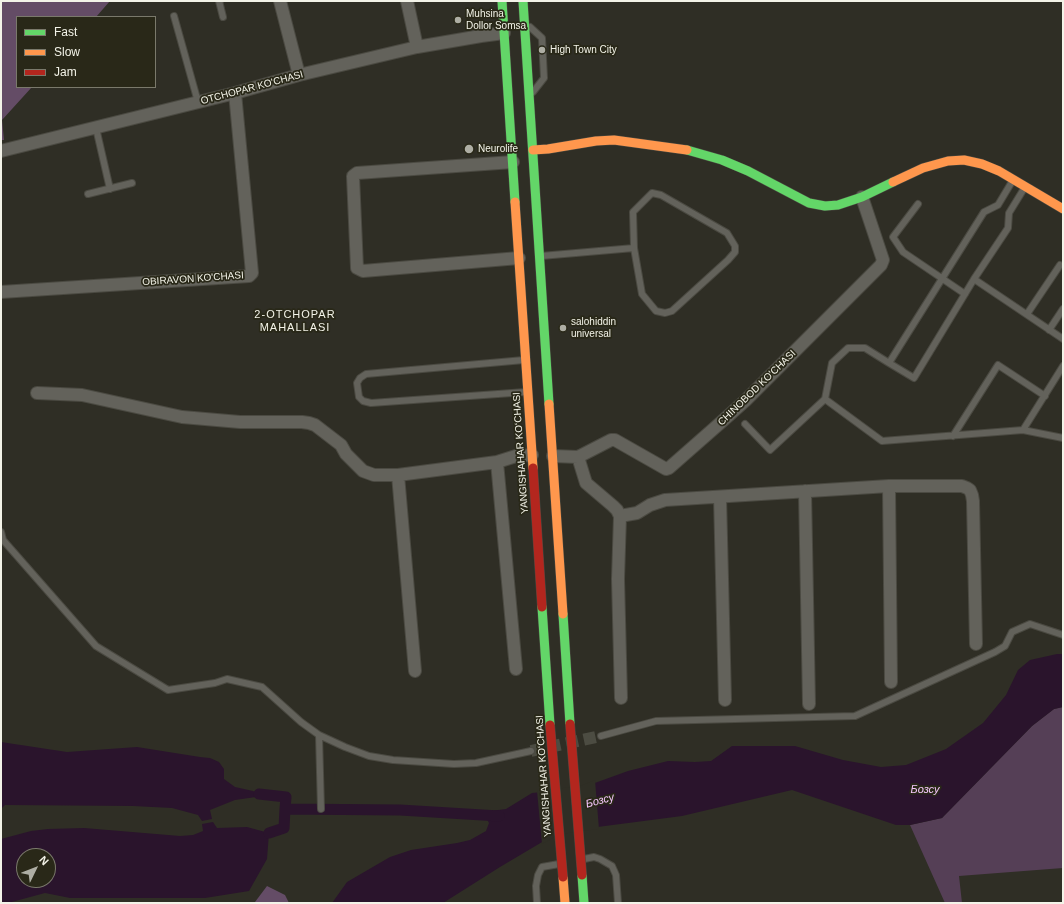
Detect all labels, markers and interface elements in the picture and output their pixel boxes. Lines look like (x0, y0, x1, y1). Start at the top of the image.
place label: Muhsina Dollor Somsa (466, 8, 526, 32)
marker: Muhsina Dollor Somsa (453, 15, 463, 25)
legend (16, 16, 156, 88)
text: Fast (54, 25, 77, 39)
place label: High Town City (550, 44, 617, 56)
text: Slow (54, 45, 80, 59)
marker: High Town City (537, 45, 547, 55)
text: Jam (54, 65, 77, 79)
street label: OTCHOPAR KO'CHASI (199, 69, 305, 107)
marker: Neurolife (463, 143, 475, 155)
place label: Neurolife (478, 143, 518, 155)
street label: OBIRAVON KO'CHASI (142, 269, 244, 289)
district label: 2-OTCHOPAR MAHALLASI (254, 308, 336, 334)
place label: salohiddin universal (571, 316, 616, 340)
marker: salohiddin universal (558, 323, 568, 333)
street label: CHINOBOD KO'CHASI (716, 348, 798, 428)
street label: YANGISHAHAR KO‘CHASI (511, 392, 531, 514)
street label: YANGISHAHAR KO‘CHASI (534, 715, 554, 837)
water label: Бозсу (911, 783, 939, 797)
water label: Бозсу (584, 791, 616, 811)
north arrow (16, 848, 56, 888)
text: N (37, 853, 51, 867)

